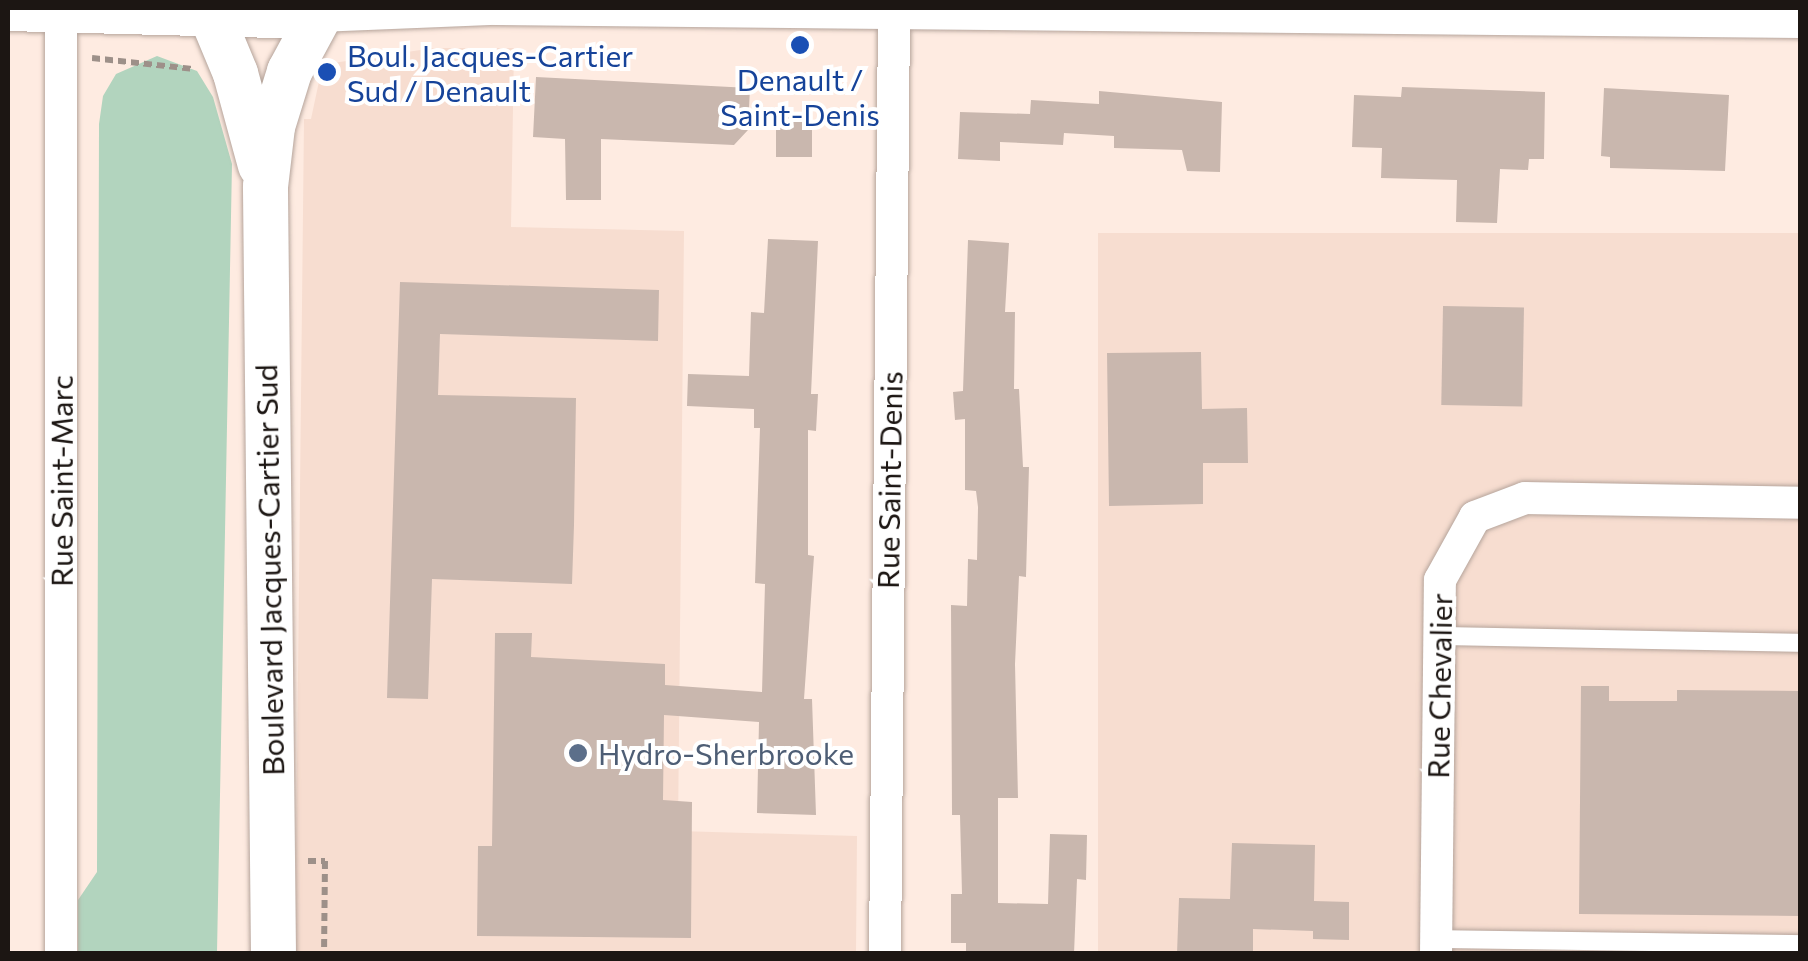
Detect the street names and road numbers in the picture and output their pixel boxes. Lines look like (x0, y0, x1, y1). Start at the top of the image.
street label: Boulevard Jacques-Cartier Sud (247, 364, 291, 776)
street label: Rue Saint-Denis (869, 371, 909, 589)
street label: Rue Saint-Marc (43, 375, 79, 587)
street label: Rue Chevalier (1419, 593, 1459, 779)

